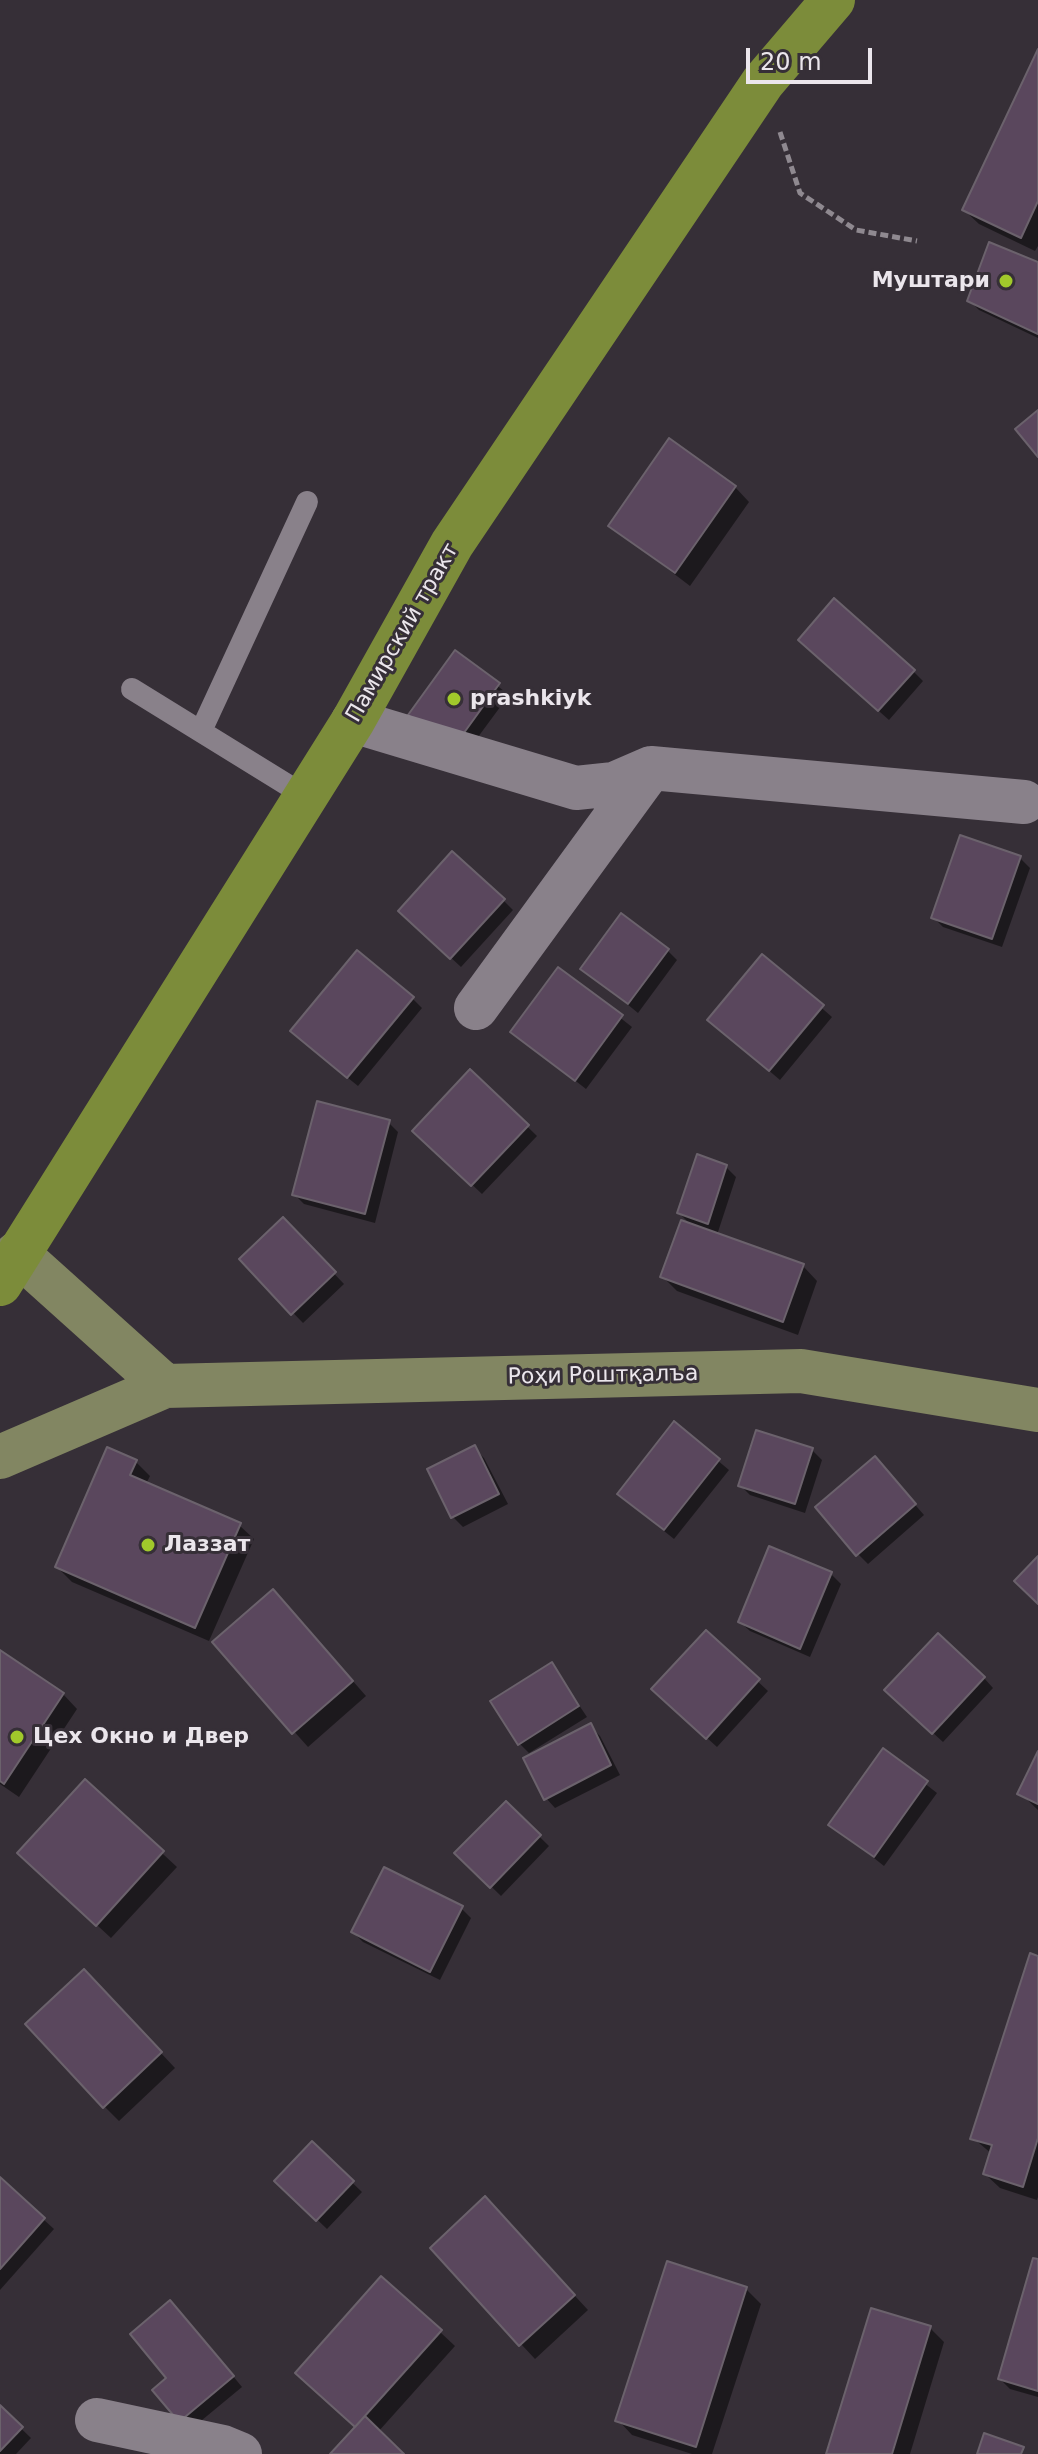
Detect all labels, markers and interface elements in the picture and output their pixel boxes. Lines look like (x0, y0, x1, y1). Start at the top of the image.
scale bar (750, 32, 876, 82)
text: 20 m (760, 48, 822, 76)
place label: Муштари (872, 268, 990, 294)
marker: Муштари (997, 272, 1015, 290)
street label: Памирский тракт (341, 539, 465, 727)
place label: prashkiyk (470, 686, 591, 712)
marker: prashkiyk (445, 690, 463, 708)
street label: Роҳи Роштқалъа (508, 1361, 698, 1391)
place label: Лаззат (164, 1532, 250, 1558)
marker: Лаззат (139, 1536, 157, 1554)
place label: Цех Окно и Двер (33, 1724, 249, 1750)
marker: Цех Окно и Двер (8, 1728, 26, 1746)

